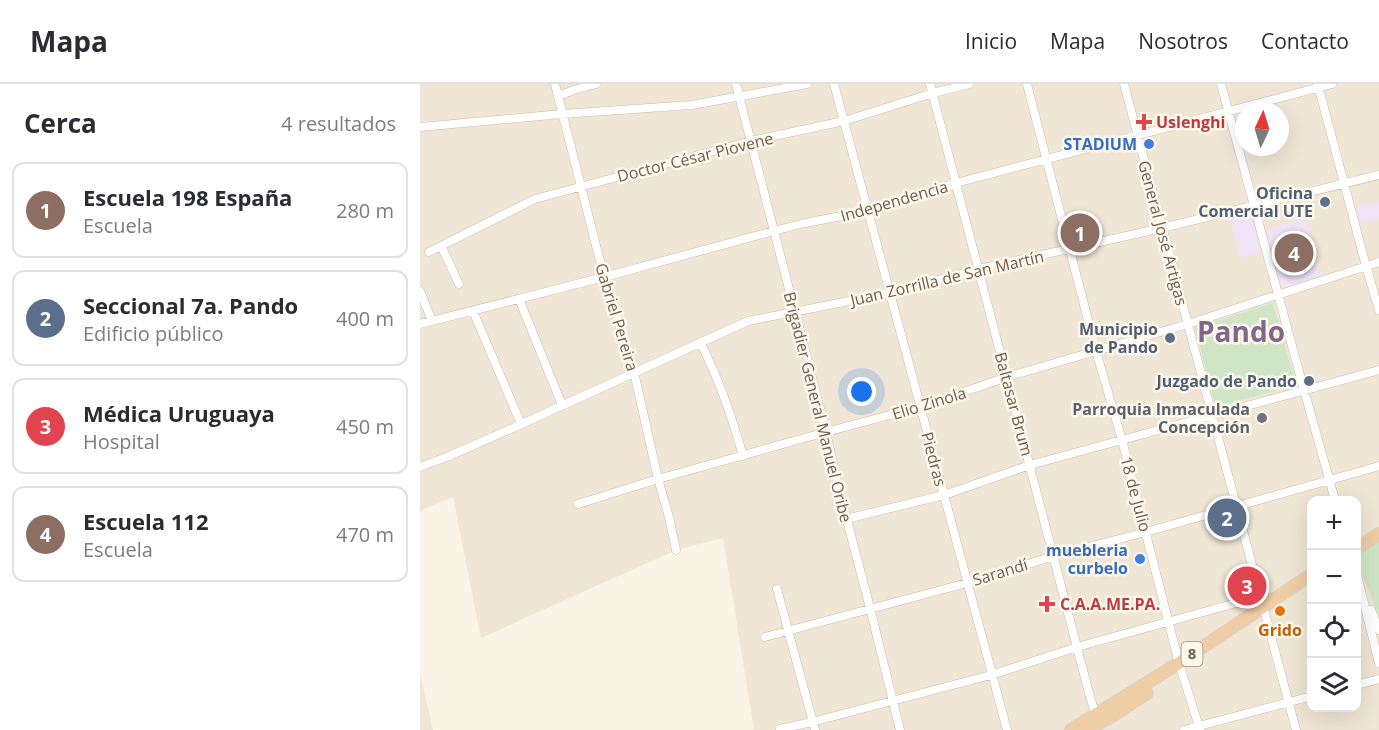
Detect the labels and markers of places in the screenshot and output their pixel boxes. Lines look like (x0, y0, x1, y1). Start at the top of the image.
place label: Uslenghi (1156, 111, 1225, 133)
marker: Uslenghi (1137, 115, 1151, 129)
place label: STADIUM (1064, 133, 1137, 155)
marker: STADIUM (1142, 137, 1156, 151)
place label: Oficina Comercial UTE (1198, 182, 1313, 222)
marker: Oficina Comercial UTE (1318, 195, 1332, 209)
pin: 1 (1060, 210, 1100, 256)
pin: 4 (1274, 230, 1314, 276)
place label: Municipio de Pando (1079, 318, 1158, 358)
marker: Municipio de Pando (1163, 331, 1177, 345)
place label: Juzgado de Pando (1155, 370, 1297, 392)
marker: Juzgado de Pando (1302, 374, 1316, 388)
place label: Parroquia Inmaculada Concepción (1072, 398, 1250, 438)
marker: Parroquia Inmaculada Concepción (1255, 411, 1269, 425)
pin: 2 (1208, 496, 1246, 540)
place label: muebleria curbelo (1046, 539, 1128, 579)
marker: muebleria curbelo (1133, 552, 1147, 566)
pin: 3 (1228, 564, 1266, 608)
place label: C.A.A.ME.PA. (1060, 593, 1160, 615)
marker: C.A.A.ME.PA. (1038, 595, 1056, 613)
marker: Grido (1273, 604, 1287, 618)
place label: Grido (1258, 619, 1302, 641)

